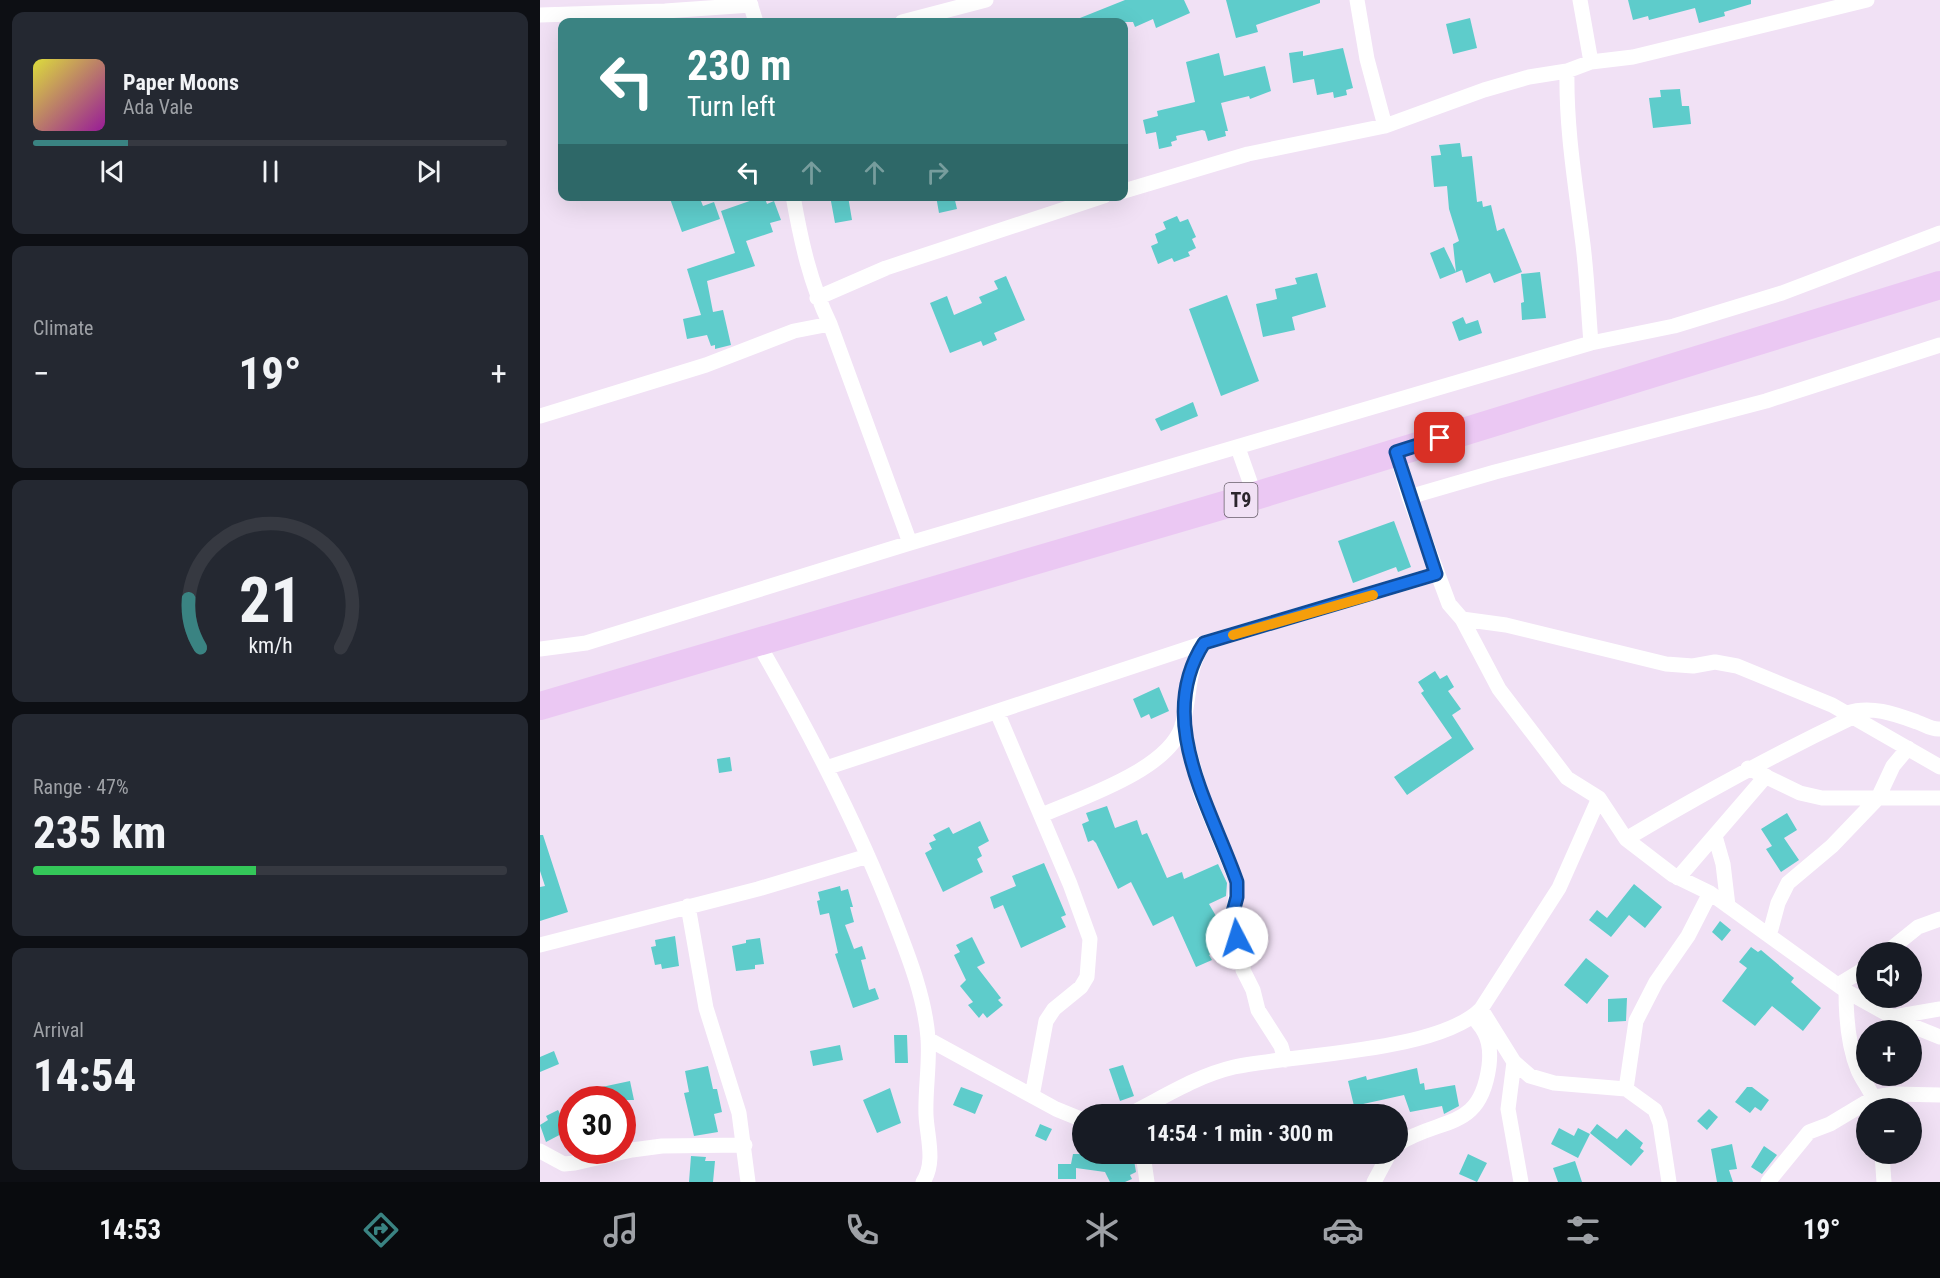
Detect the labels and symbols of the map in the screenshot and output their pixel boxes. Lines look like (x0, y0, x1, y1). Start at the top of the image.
pin (1414, 412, 1465, 463)
road number: T9 (1224, 483, 1258, 517)
position arrow (1205, 906, 1269, 970)
speed limit sign: 30 (558, 1086, 636, 1164)

